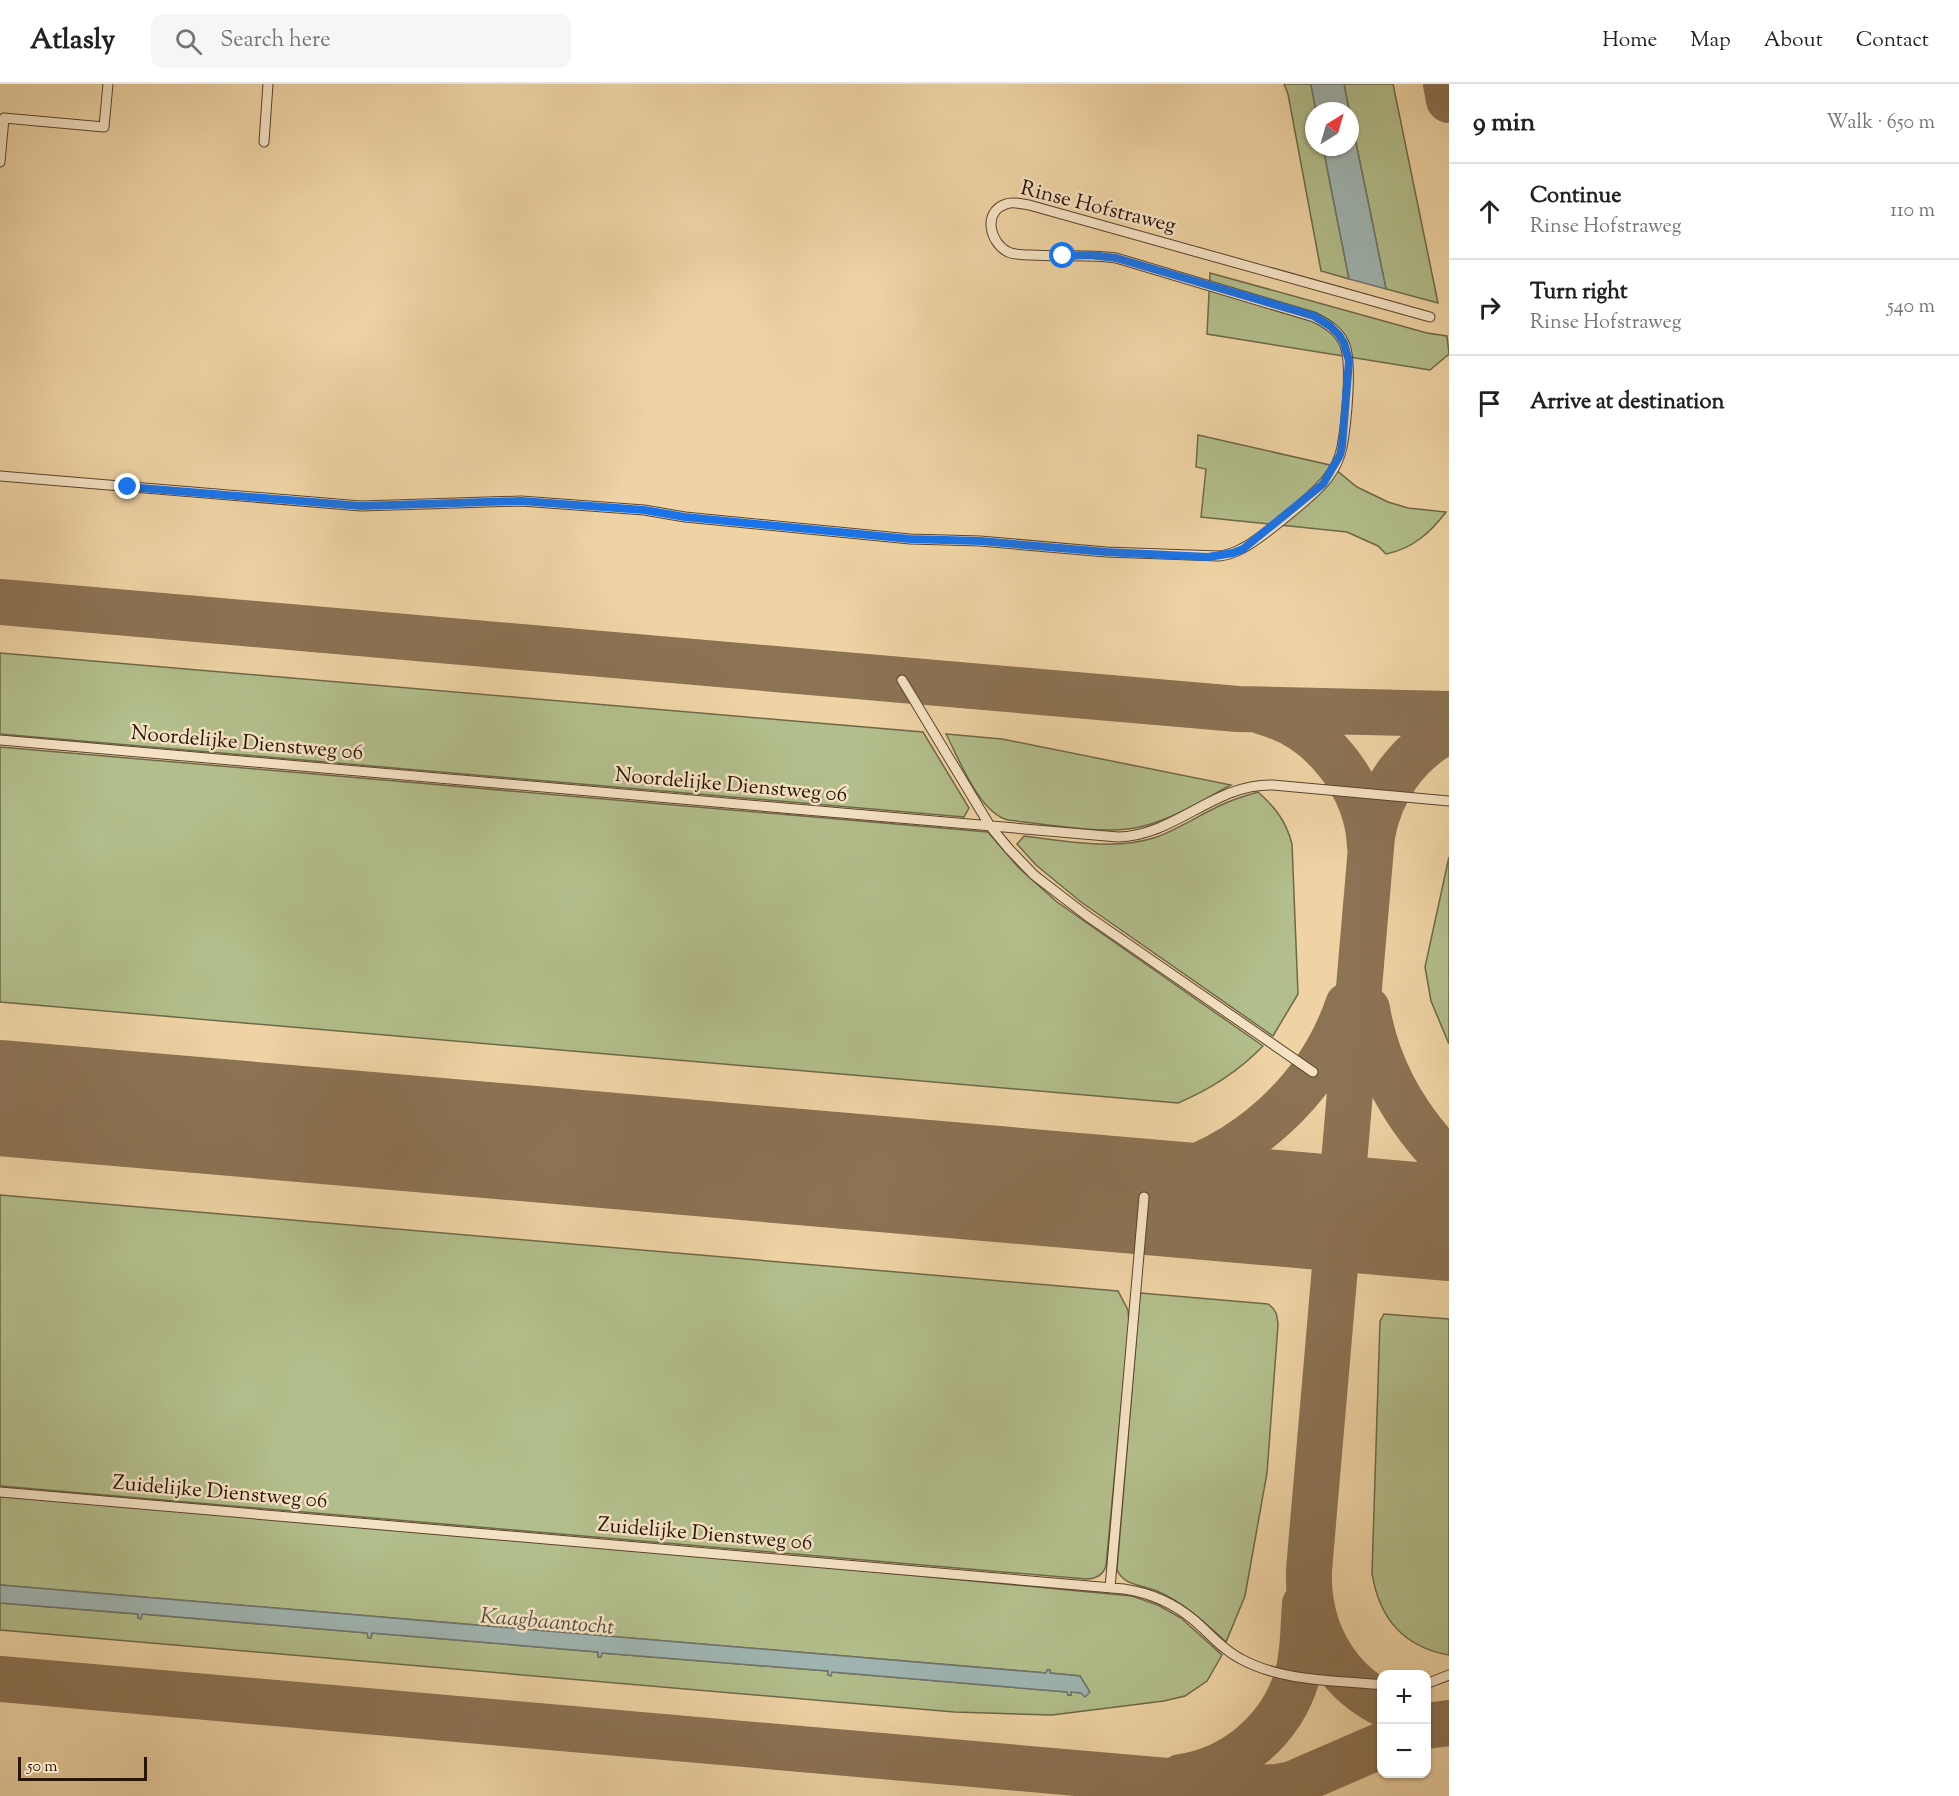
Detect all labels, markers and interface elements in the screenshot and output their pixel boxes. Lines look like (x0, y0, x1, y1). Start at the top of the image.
search box (151, 14, 571, 68)
text: Atlasly (30, 21, 115, 61)
icon: search (172, 25, 205, 58)
text: Search here (220, 25, 331, 57)
text: Home (1602, 26, 1657, 56)
text: Map (1690, 26, 1731, 56)
text: About (1764, 26, 1823, 56)
text: Contact (1856, 26, 1929, 56)
north arrow (1305, 102, 1359, 156)
text: 9 min (1473, 105, 1535, 142)
text: Walk · 650 m (1826, 109, 1935, 138)
street label: Rinse Hofstraweg (1017, 174, 1179, 242)
text: Continue (1530, 181, 1621, 213)
icon: ahead (1473, 195, 1506, 228)
text: 110 m (1890, 197, 1935, 226)
text: Rinse Hofstraweg (1530, 213, 1682, 242)
route start (1049, 242, 1075, 268)
text: Turn right (1530, 277, 1627, 309)
icon: right (1473, 291, 1506, 324)
text: 540 m (1887, 293, 1935, 322)
text: Rinse Hofstraweg (1530, 309, 1682, 338)
icon: arrive (1473, 387, 1506, 420)
text: Arrive at destination (1530, 387, 1725, 419)
route end (114, 473, 140, 499)
street label: Noordelijke Dienstweg 06 (130, 719, 364, 769)
street label: Noordelijke Dienstweg 06 (614, 761, 848, 811)
street label: Zuidelijke Dienstweg 06 (111, 1469, 329, 1517)
street label: Zuidelijke Dienstweg 06 (596, 1511, 814, 1559)
water label: Kaagbaantocht (479, 1601, 616, 1645)
map controls (1377, 1670, 1431, 1778)
button: + (1377, 1670, 1431, 1724)
button: − (1377, 1724, 1431, 1778)
scale bar (18, 1754, 147, 1782)
text: 50 m (27, 1756, 58, 1779)

